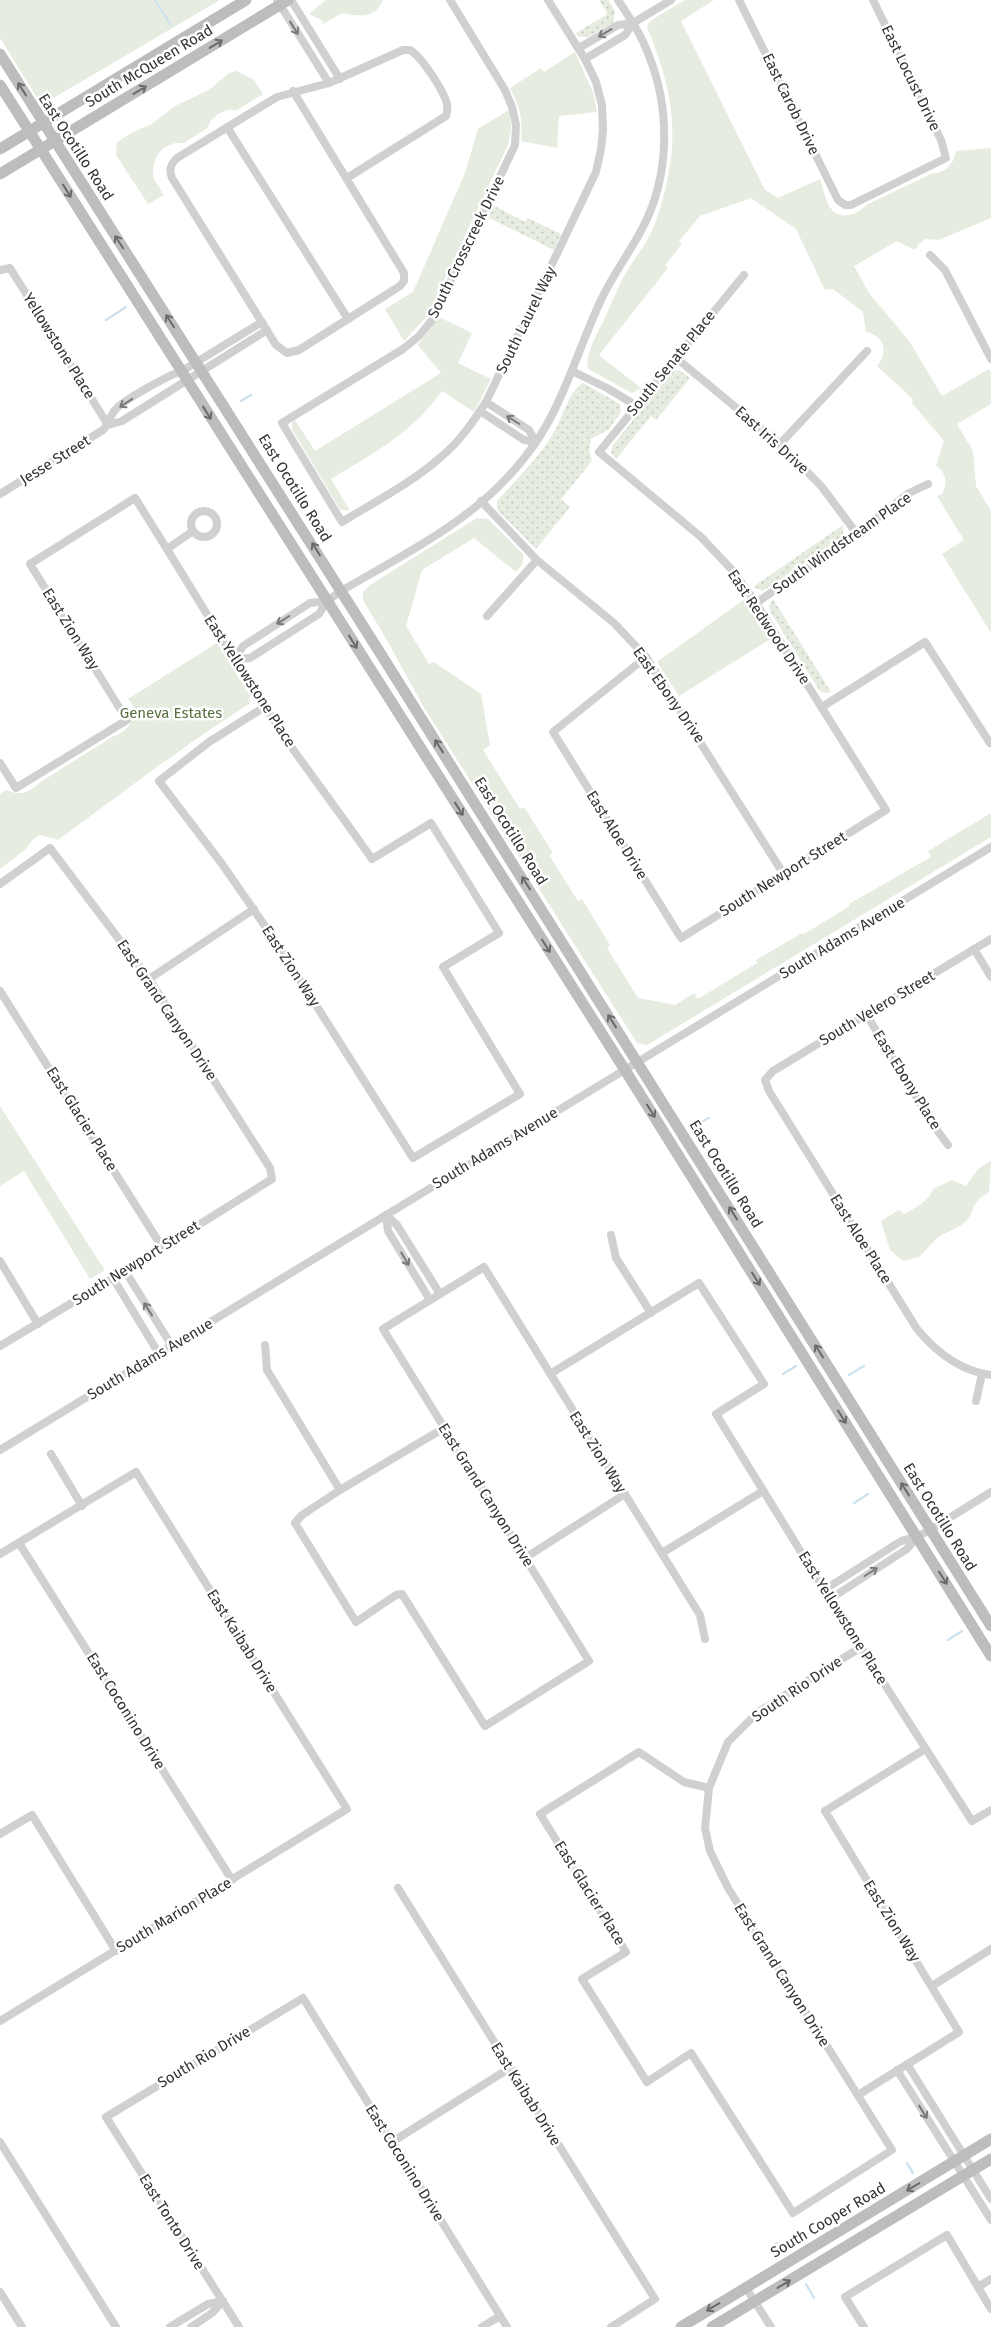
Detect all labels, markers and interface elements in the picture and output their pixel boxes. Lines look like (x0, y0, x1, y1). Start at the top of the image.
street label: South McQueen Road (82, 21, 216, 111)
one-way arrow (290, 21, 300, 35)
street label: East Locust Drive (878, 22, 944, 134)
one-way arrow (598, 28, 612, 38)
one-way arrow (209, 38, 223, 48)
street label: East Carob Drive (759, 50, 823, 158)
one-way arrow (16, 82, 26, 96)
one-way arrow (133, 84, 147, 94)
street label: East Ocotillo Road (35, 90, 117, 204)
street label: South Crosscreek Drive (424, 173, 508, 321)
one-way arrow (61, 184, 72, 198)
one-way arrow (114, 235, 125, 249)
street label: South Laurel Way (492, 263, 560, 377)
street label: Yellowstone Place (19, 290, 99, 402)
street label: South Senate Place (623, 307, 719, 419)
one-way arrow (165, 315, 175, 329)
one-way arrow (119, 398, 133, 408)
street label: East Iris Drive (731, 402, 813, 478)
one-way arrow (203, 405, 213, 419)
one-way arrow (507, 414, 521, 424)
street label: Jesse Street (17, 431, 94, 489)
street label: East Ocotillo Road (255, 431, 335, 545)
street label: South Windstream Place (769, 488, 915, 598)
one-way arrow (310, 543, 320, 557)
street label: East Redwood Drive (724, 566, 814, 688)
street label: East Zion Way (39, 585, 104, 674)
street label: East Yellowstone Place (201, 612, 299, 750)
one-way arrow (277, 616, 291, 626)
one-way arrow (348, 635, 358, 649)
street label: East Ebony Drive (629, 643, 709, 747)
park label: Geneva Estates (120, 704, 222, 722)
one-way arrow (434, 739, 444, 753)
street label: East Ocotillo Road (471, 774, 551, 888)
street label: East Aloe Drive (583, 787, 651, 883)
one-way arrow (454, 801, 464, 815)
street label: South Newport Street (716, 827, 850, 920)
one-way arrow (521, 876, 531, 890)
street label: South Adams Avenue (776, 893, 908, 983)
street label: East Zion Way (258, 922, 324, 1010)
street label: East Grand Canyon Drive (113, 936, 221, 1084)
one-way arrow (541, 938, 551, 952)
street label: South Velero Street (816, 966, 938, 1050)
one-way arrow (607, 1014, 617, 1028)
street label: East Ebony Place (869, 1027, 945, 1133)
street label: East Glacier Place (43, 1064, 121, 1174)
street label: South Adams Avenue (429, 1103, 561, 1193)
one-way arrow (646, 1104, 656, 1118)
street label: East Ocotillo Road (686, 1117, 766, 1231)
street label: East Aloe Place (826, 1191, 896, 1287)
one-way arrow (727, 1206, 738, 1220)
street label: South Newport Street (69, 1216, 203, 1309)
one-way arrow (401, 1251, 411, 1265)
one-way arrow (751, 1271, 761, 1285)
one-way arrow (143, 1302, 153, 1316)
street label: South Adams Avenue (84, 1314, 216, 1404)
one-way arrow (813, 1344, 823, 1358)
street label: East Zion Way (566, 1408, 631, 1497)
one-way arrow (837, 1409, 847, 1423)
street label: East Grand Canyon Drive (434, 1420, 538, 1570)
street label: East Ocotillo Road (900, 1460, 980, 1574)
one-way arrow (899, 1482, 909, 1496)
street label: East Yellowstone Place (795, 1548, 891, 1688)
one-way arrow (864, 1567, 878, 1578)
one-way arrow (938, 1571, 948, 1585)
street label: East Kaibab Drive (203, 1586, 281, 1696)
street label: East Coconino Drive (83, 1649, 169, 1773)
street label: South Rio Drive (748, 1652, 846, 1726)
street label: East Glacier Place (551, 1838, 629, 1948)
street label: South Marion Place (113, 1873, 235, 1957)
street label: East Zion Way (860, 1877, 925, 1966)
street label: East Grand Canyon Drive (730, 1900, 834, 2050)
street label: South Rio Drive (154, 2022, 254, 2092)
street label: East Kaibab Drive (487, 2039, 565, 2149)
street label: East Coconino Drive (362, 2101, 448, 2225)
one-way arrow (918, 2104, 928, 2118)
street label: East Tonto Drive (135, 2171, 209, 2273)
street label: South Cooper Road (767, 2179, 889, 2261)
one-way arrow (906, 2182, 920, 2192)
one-way arrow (776, 2278, 790, 2288)
one-way arrow (707, 2303, 721, 2313)

